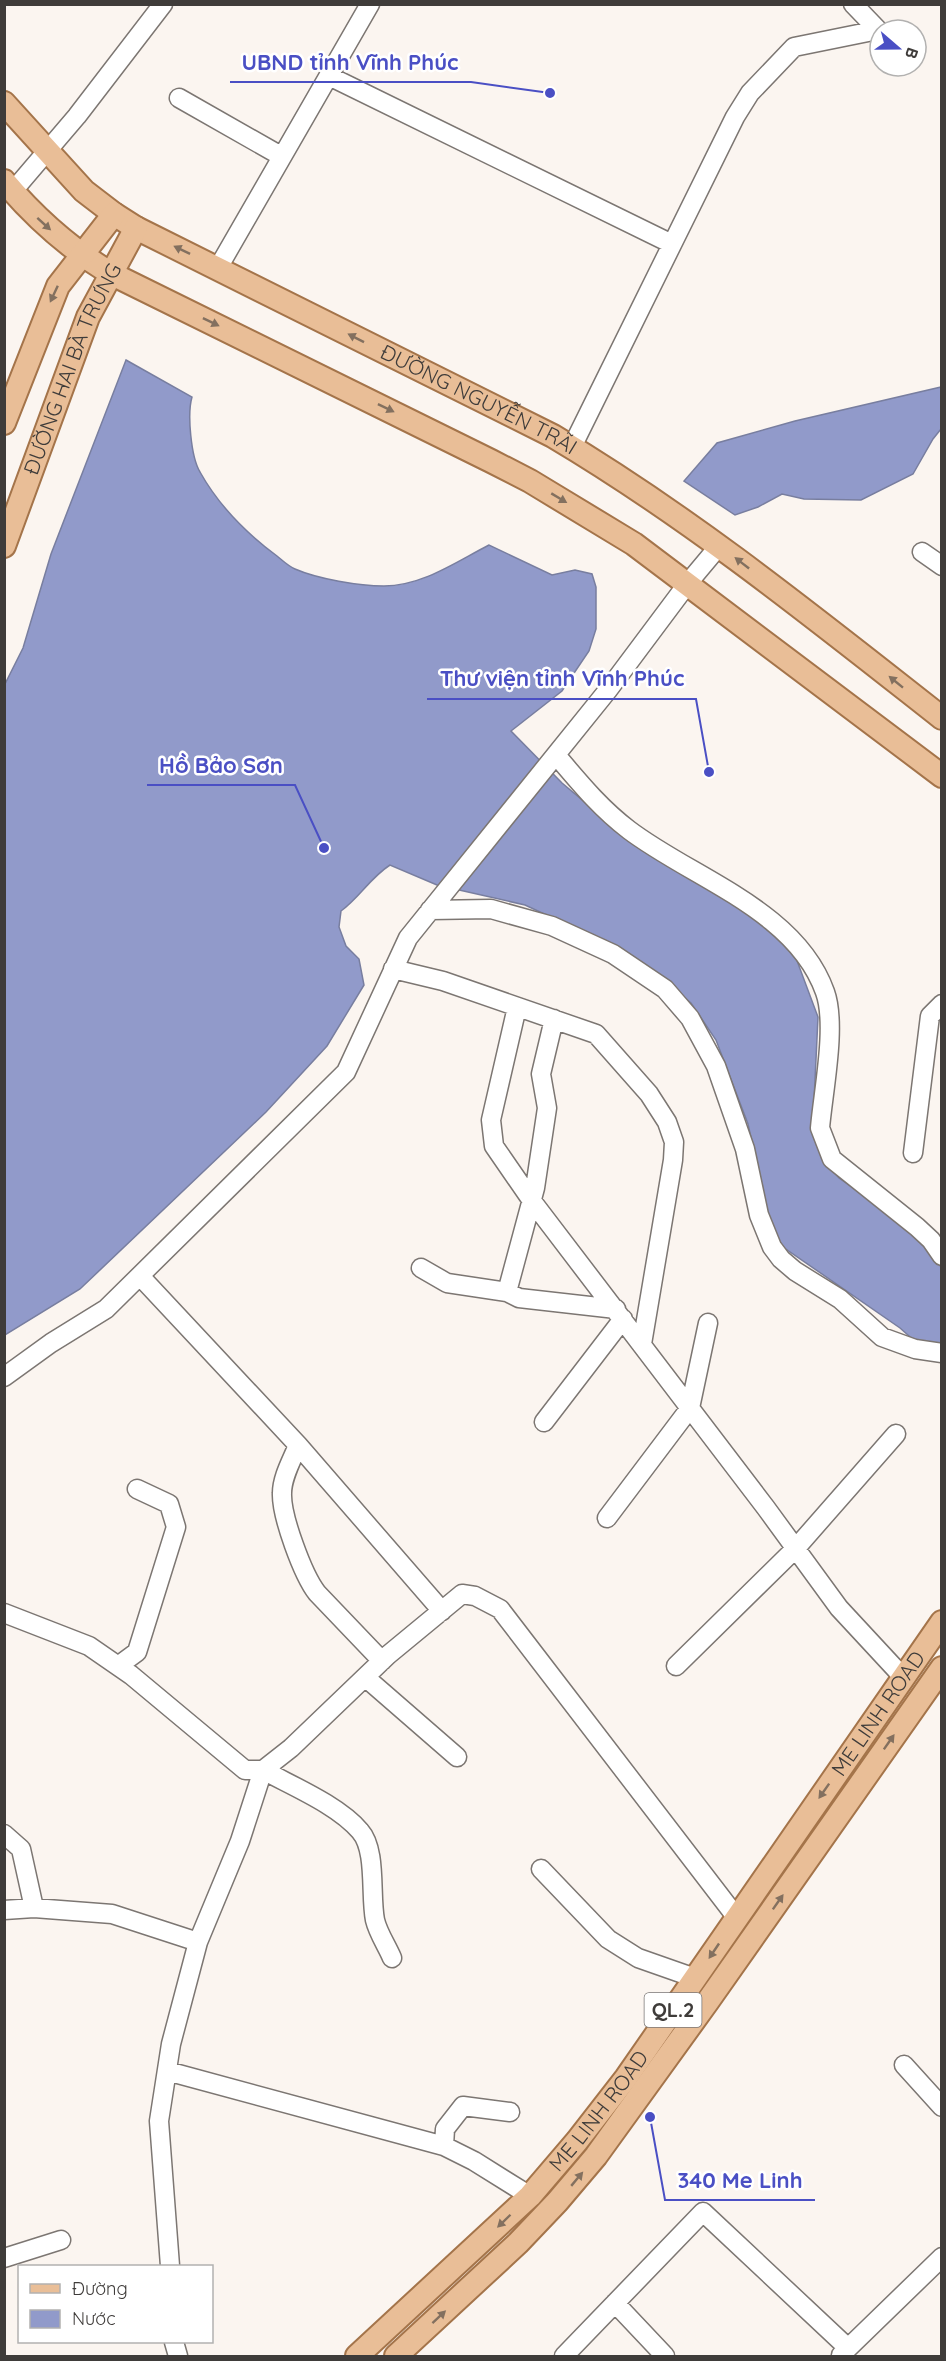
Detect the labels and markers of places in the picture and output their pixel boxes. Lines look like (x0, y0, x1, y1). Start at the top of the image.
callout: UBND tỉnh Vĩnh Phúc (230, 42, 471, 82)
callout: Thư viện tỉnh Vĩnh Phúc (427, 659, 696, 699)
callout: Hồ Bảo Sơn (147, 745, 295, 785)
callout: 340 Me Linh (665, 2160, 815, 2200)

